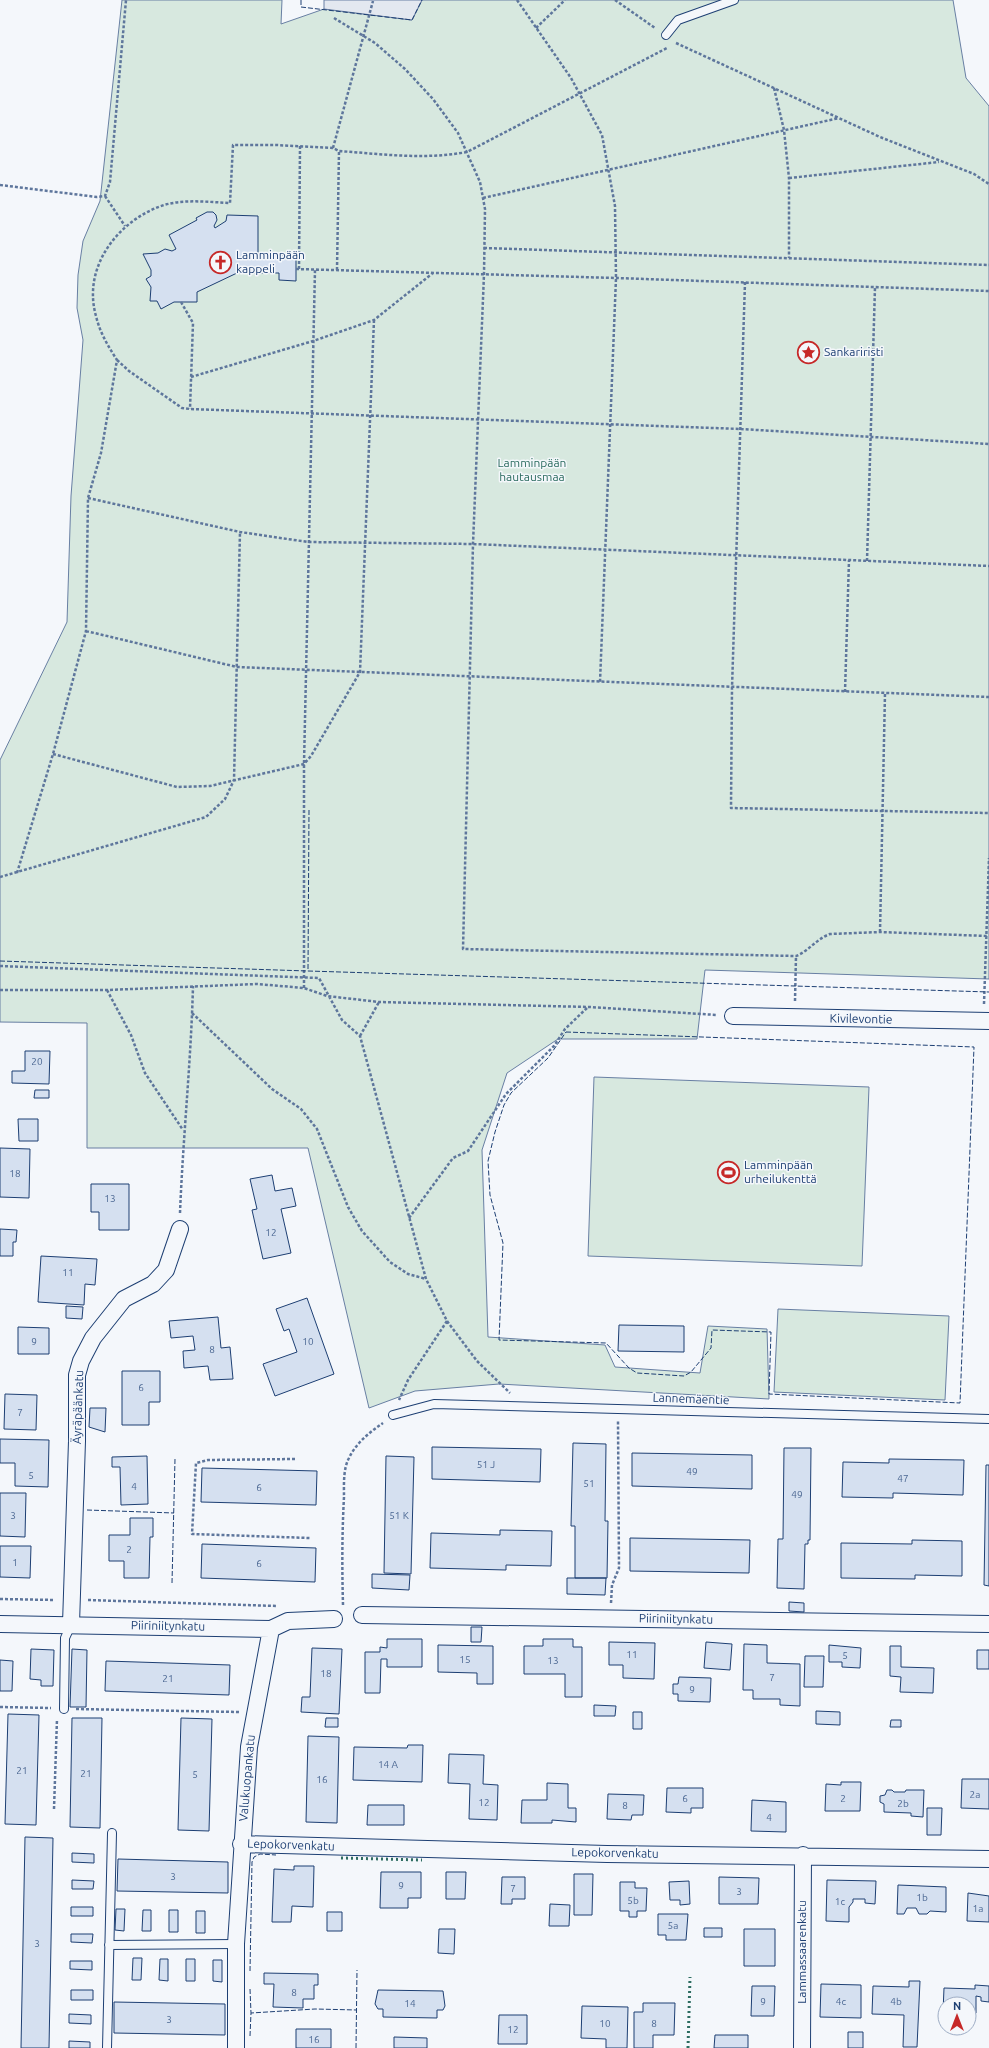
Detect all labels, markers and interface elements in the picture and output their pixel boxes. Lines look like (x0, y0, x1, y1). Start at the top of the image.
place label: Lamminpään kappeli (236, 248, 305, 275)
church icon: Lamminpään kappeli (208, 249, 234, 275)
place icon: Sankariristi (795, 339, 821, 365)
place label: Sankariristi (824, 345, 883, 358)
park label: Lamminpään hautausmaa (498, 456, 566, 483)
street label: Kivilevontie (829, 1011, 893, 1026)
house number: 20 (31, 1056, 43, 1067)
place label: Lamminpään urheilukenttä (744, 1158, 817, 1185)
sports icon: Lamminpään urheilukenttä (715, 1159, 741, 1185)
house number: 18 (9, 1168, 21, 1179)
house number: 13 (104, 1193, 116, 1204)
house number: 12 (265, 1227, 277, 1238)
house number: 11 (62, 1267, 74, 1278)
house number: 9 (31, 1336, 37, 1347)
house number: 10 (302, 1336, 314, 1347)
house number: 8 (209, 1344, 215, 1355)
street label: Äyräpäänkatu (70, 1370, 85, 1444)
house number: 6 (138, 1382, 144, 1393)
street label: Lannemäentie (652, 1391, 730, 1406)
house number: 7 (17, 1407, 23, 1418)
house number: 51 J (477, 1459, 495, 1470)
house number: 49 (686, 1466, 698, 1477)
house number: 5 (28, 1470, 34, 1481)
house number: 47 (897, 1473, 909, 1484)
house number: 51 (583, 1478, 595, 1489)
house number: 4 (131, 1481, 137, 1492)
house number: 6 (256, 1482, 262, 1493)
house number: 49 (791, 1489, 803, 1500)
house number: 3 (10, 1510, 16, 1521)
house number: 51 K (389, 1510, 409, 1521)
house number: 2 (126, 1544, 132, 1555)
house number: 1 (12, 1557, 18, 1568)
house number: 6 (256, 1558, 262, 1569)
street label: Piiriniitynkatu (639, 1611, 713, 1626)
street label: Piiriniitynkatu (131, 1618, 205, 1633)
house number: 11 (626, 1649, 638, 1660)
house number: 5 (842, 1650, 848, 1661)
house number: 15 (459, 1654, 471, 1665)
house number: 13 (547, 1655, 559, 1666)
house number: 18 (320, 1668, 332, 1679)
house number: 7 (769, 1672, 775, 1683)
house number: 21 (162, 1673, 174, 1684)
house number: 9 (689, 1684, 695, 1695)
street label: Valukuopankatu (236, 1734, 257, 1822)
house number: 14 A (378, 1759, 399, 1770)
house number: 21 (16, 1765, 28, 1776)
house number: 21 (80, 1768, 92, 1779)
house number: 5 (192, 1769, 198, 1780)
house number: 16 (316, 1774, 328, 1785)
house number: 2a (970, 1789, 980, 1800)
house number: 6 (682, 1793, 688, 1804)
house number: 2 (840, 1793, 846, 1804)
house number: 12 (478, 1797, 490, 1808)
house number: 2b (897, 1798, 909, 1809)
house number: 8 (622, 1800, 628, 1811)
house number: 4 (766, 1812, 772, 1823)
street label: Lepokorvenkatu (247, 1836, 335, 1853)
street label: Lepokorvenkatu (571, 1845, 659, 1860)
house number: 3 (170, 1871, 176, 1882)
house number: 9 (398, 1880, 404, 1891)
house number: 7 (510, 1883, 516, 1894)
house number: 3 (736, 1886, 742, 1897)
house number: 1b (916, 1892, 928, 1903)
house number: 5b (627, 1895, 639, 1906)
house number: 1c (835, 1896, 845, 1907)
street label: Lammassaarenkatu (795, 1900, 808, 2004)
house number: 1a (973, 1903, 983, 1914)
house number: 5a (668, 1920, 678, 1931)
house number: 3 (34, 1938, 40, 1949)
house number: 8 (291, 1987, 297, 1998)
house number: 9 (760, 1996, 766, 2007)
house number: 4c (836, 1996, 846, 2007)
house number: 4b (890, 1996, 902, 2007)
north arrow (937, 1996, 977, 2036)
house number: 14 (404, 1998, 416, 2009)
text: N (953, 2000, 961, 2012)
house number: 3 (166, 2014, 172, 2025)
house number: 10 (599, 2018, 611, 2029)
house number: 8 (651, 2018, 657, 2029)
house number: 12 (507, 2024, 519, 2035)
house number: 16 (308, 2034, 320, 2045)

